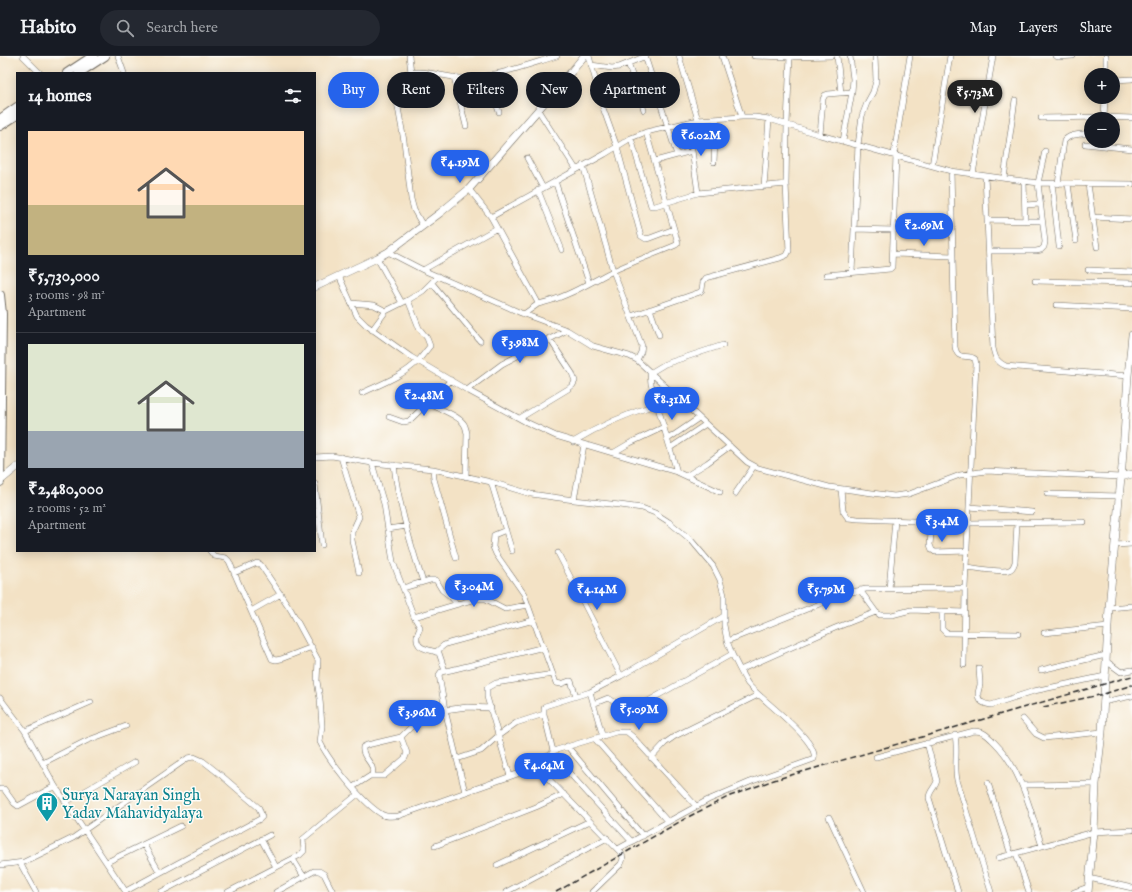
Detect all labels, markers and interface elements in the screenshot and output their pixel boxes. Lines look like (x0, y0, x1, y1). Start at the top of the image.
search box (100, 10, 380, 46)
text: Habito (20, 16, 76, 40)
icon: search (114, 17, 136, 39)
text: Search here (146, 18, 218, 37)
text: Map (970, 19, 997, 37)
text: Layers (1019, 19, 1058, 37)
text: Share (1080, 19, 1112, 37)
map controls (1084, 68, 1120, 148)
button: + (1084, 68, 1120, 104)
chip: Buy (328, 72, 379, 108)
chip: Rent (387, 72, 445, 108)
chip: Filters (453, 72, 518, 108)
chip: New (526, 72, 582, 108)
chip: Apartment (590, 72, 680, 108)
pin: ₹5.73M (942, 80, 1008, 114)
text: ₹5.73M (956, 84, 994, 101)
icon: filters (282, 85, 304, 107)
text: 14 homes (28, 86, 91, 107)
button: − (1084, 112, 1120, 148)
pin: ₹6.02M (668, 123, 734, 157)
text: ₹6.02M (681, 127, 721, 144)
pin: ₹4.19M (427, 150, 493, 184)
text: ₹4.19M (440, 154, 480, 171)
icon: home (130, 157, 202, 229)
pin: ₹2.69M (891, 213, 957, 247)
text: ₹2.69M (904, 217, 944, 234)
text: ₹5,730,000 (28, 266, 100, 287)
text: 3 rooms · 98 m² (28, 287, 105, 304)
text: Apartment (28, 304, 86, 321)
pin: ₹3.98M (487, 330, 553, 364)
text: ₹3.98M (501, 334, 539, 351)
icon: home (130, 370, 202, 442)
pin: ₹2.48M (391, 383, 457, 417)
text: ₹2.48M (404, 387, 444, 404)
pin: ₹8.31M (639, 387, 705, 421)
text: ₹8.31M (653, 391, 691, 408)
text: ₹2,480,000 (28, 479, 104, 500)
text: 2 rooms · 52 m² (28, 500, 106, 517)
pin: ₹3.4M (914, 509, 970, 543)
text: ₹3.4M (925, 513, 959, 530)
text: Apartment (28, 517, 86, 534)
pin: ₹3.04M (441, 574, 507, 608)
pin: ₹4.14M (564, 577, 630, 611)
pin: ₹5.79M (793, 577, 859, 611)
text: ₹3.04M (454, 578, 494, 595)
text: ₹4.14M (577, 581, 617, 598)
text: ₹5.79M (807, 581, 845, 598)
pin: ₹5.09M (606, 697, 672, 731)
pin: ₹3.96M (384, 700, 450, 734)
text: ₹5.09M (619, 701, 659, 718)
text: ₹3.96M (398, 704, 436, 721)
pin: ₹4.64M (511, 753, 577, 787)
text: ₹4.64M (524, 757, 564, 774)
place label: Surya Narayan Singh Yadav Mahavidyalaya (62, 786, 203, 824)
building icon: Surya Narayan Singh Yadav Mahavidyalaya (34, 790, 60, 823)

